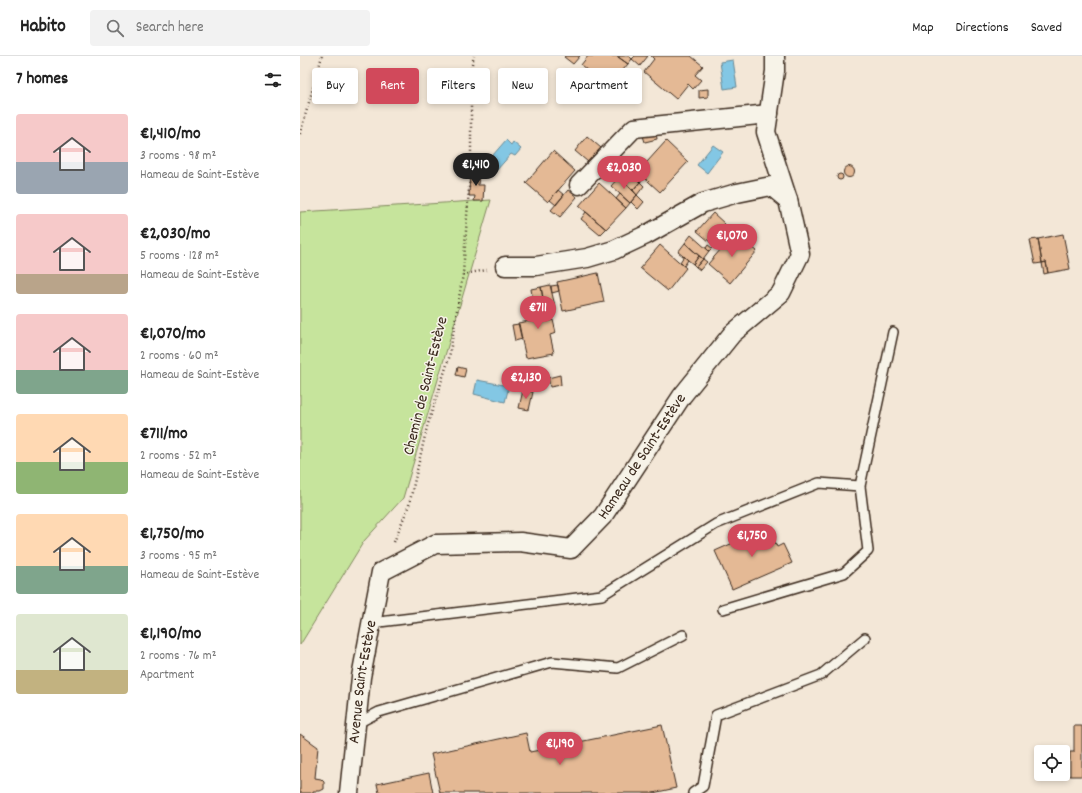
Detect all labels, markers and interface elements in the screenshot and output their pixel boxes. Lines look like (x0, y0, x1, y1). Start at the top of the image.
search box (90, 10, 370, 46)
text: Habito (20, 14, 66, 41)
icon: search (104, 17, 126, 39)
text: Search here (136, 17, 204, 39)
text: Map (912, 18, 934, 38)
text: Directions (956, 18, 1009, 38)
text: Saved (1031, 18, 1062, 38)
text: 7 homes (16, 68, 68, 92)
chip: Buy (312, 68, 358, 104)
chip: Rent (366, 68, 419, 104)
chip: Filters (427, 68, 490, 104)
chip: New (498, 68, 548, 104)
chip: Apartment (556, 68, 642, 104)
icon: filters (262, 69, 284, 91)
text: €1,410/mo (140, 123, 201, 147)
icon: home (48, 130, 96, 178)
text: 3 rooms · 98 m² (140, 147, 216, 166)
pin: €1,410 (443, 153, 509, 187)
text: €1,410 (462, 156, 490, 175)
pin: €2,030 (591, 156, 657, 190)
text: €2,030 (606, 159, 642, 178)
text: Hameau de Saint-Estève (140, 166, 259, 185)
text: €2,030/mo (140, 223, 210, 247)
pin: €1,070 (699, 224, 765, 258)
text: €1,070 (716, 227, 748, 246)
icon: home (48, 230, 96, 278)
text: 5 rooms · 128 m² (140, 247, 219, 266)
text: Hameau de Saint-Estève (140, 266, 259, 285)
pin: €711 (514, 296, 562, 330)
text: €711 (529, 299, 547, 318)
street label: Chemin de Saint-Estève (398, 314, 454, 458)
text: €1,070/mo (140, 323, 206, 347)
icon: home (48, 330, 96, 378)
text: 2 rooms · 60 m² (140, 347, 218, 366)
text: Hameau de Saint-Estève (140, 366, 259, 385)
pin: €2,130 (493, 366, 559, 400)
text: €2,130 (510, 369, 542, 388)
street label: Hameau de Saint-Estève (592, 389, 692, 524)
text: €711/mo (140, 423, 188, 447)
icon: home (48, 430, 96, 478)
text: 2 rooms · 52 m² (140, 447, 217, 466)
text: Hameau de Saint-Estève (140, 466, 259, 485)
text: €1,750/mo (140, 523, 204, 547)
pin: €1,750 (719, 524, 785, 558)
text: €1,750 (737, 527, 767, 546)
icon: home (48, 530, 96, 578)
text: 3 rooms · 95 m² (140, 547, 217, 566)
text: Hameau de Saint-Estève (140, 566, 259, 585)
street label: Avenue Saint-Estève (343, 618, 383, 745)
text: €1,190/mo (140, 623, 201, 647)
icon: home (48, 630, 96, 678)
text: 2 rooms · 76 m² (140, 647, 216, 666)
text: Apartment (140, 666, 194, 685)
pin: €1,190 (527, 732, 593, 766)
text: €1,190 (546, 735, 574, 754)
map controls (1034, 745, 1070, 781)
button: locate (1034, 745, 1070, 781)

